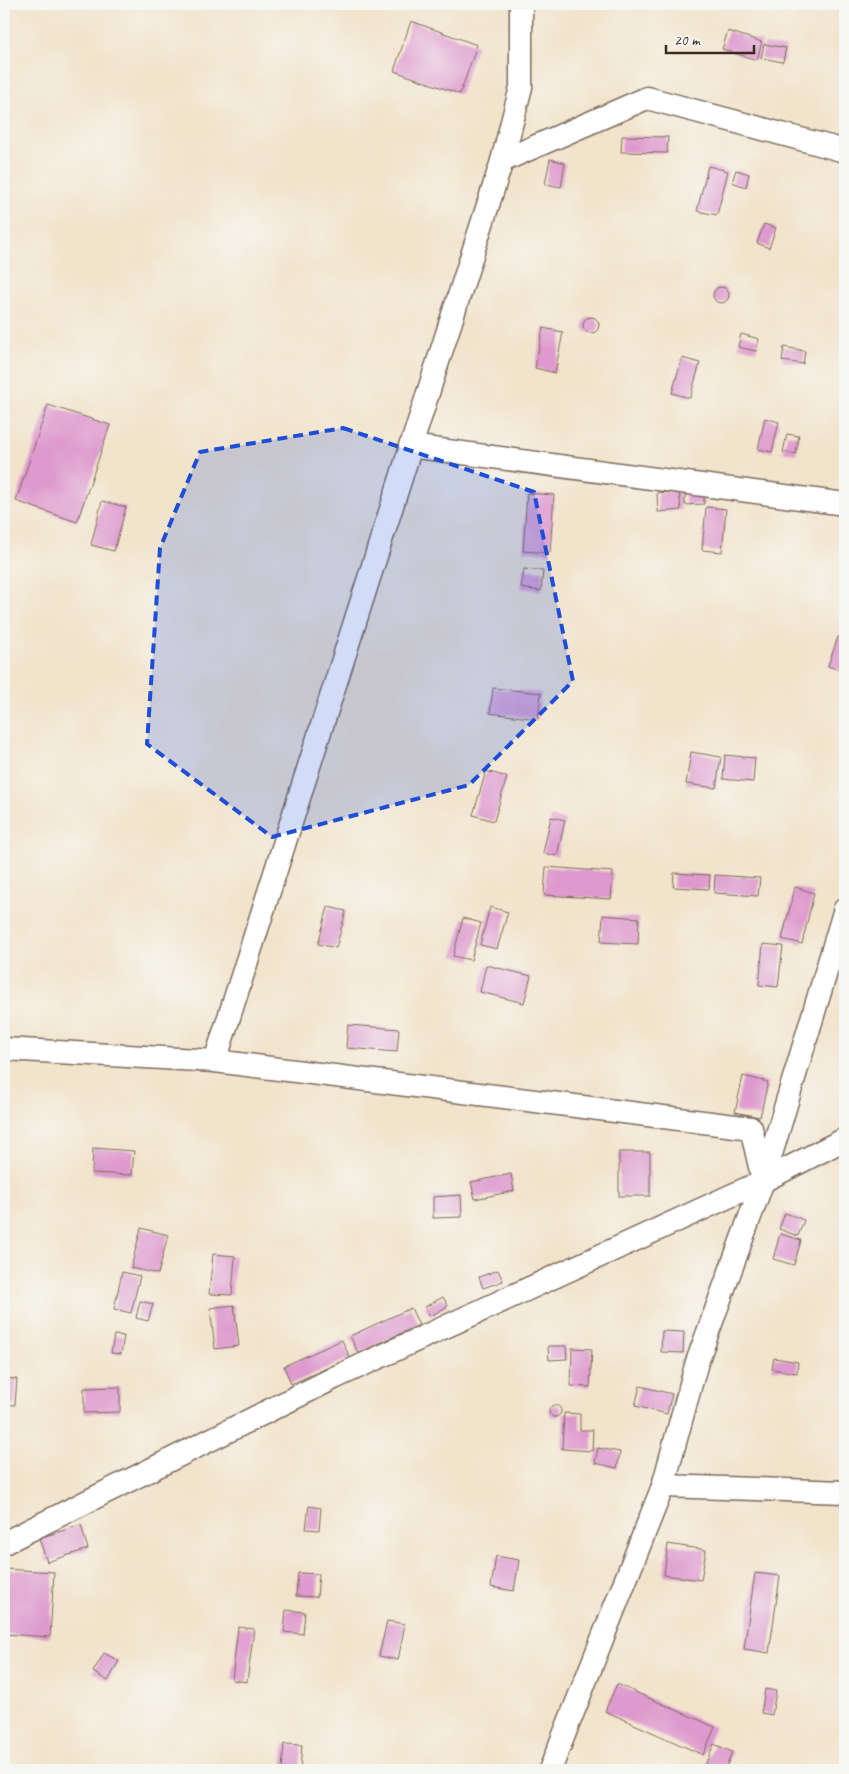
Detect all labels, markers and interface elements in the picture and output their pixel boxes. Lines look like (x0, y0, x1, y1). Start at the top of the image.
scale bar (666, 22, 754, 54)
text: 20 m (674, 31, 701, 50)

